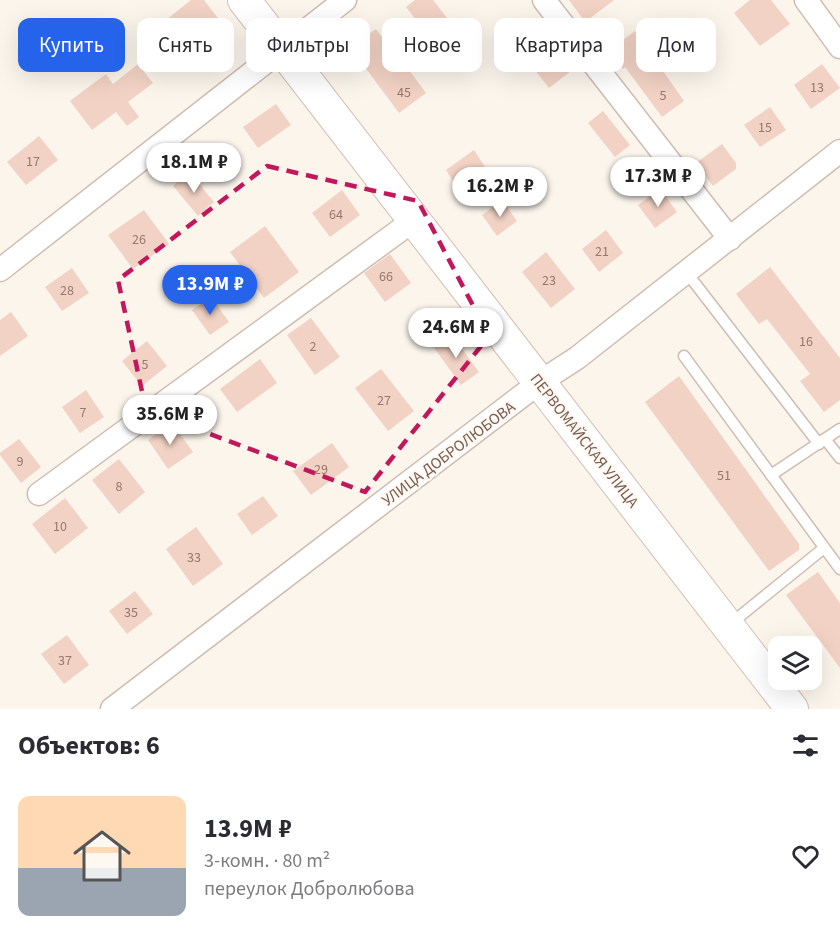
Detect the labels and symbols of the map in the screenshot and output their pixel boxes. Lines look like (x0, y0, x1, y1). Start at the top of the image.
house number: 13 (810, 78, 824, 98)
house number: 45 (397, 83, 411, 103)
house number: 5 (660, 86, 667, 106)
house number: 15 (758, 118, 772, 138)
pin: 18.1M ₽ (139, 143, 249, 194)
house number: 17 (26, 152, 40, 172)
pin: 17.3M ₽ (603, 157, 713, 208)
pin: 16.2M ₽ (445, 167, 555, 218)
house number: 64 (329, 205, 343, 225)
house number: 26 (132, 230, 146, 250)
house number: 21 (595, 242, 609, 262)
pin: 13.9M ₽ (155, 265, 265, 316)
house number: 66 (379, 267, 393, 287)
house number: 23 (542, 271, 556, 291)
house number: 28 (60, 281, 74, 301)
pin: 24.6M ₽ (401, 308, 511, 359)
house number: 16 (799, 332, 813, 352)
house number: 2 (310, 337, 317, 357)
house number: 5 (142, 355, 149, 375)
street label: ПЕРВОМАЙСКАЯ УЛИЦА (525, 369, 644, 513)
house number: 27 (377, 391, 391, 411)
pin: 35.6M ₽ (115, 395, 225, 446)
street label: УЛИЦА ДОБРОЛЮБОВА (377, 396, 520, 511)
house number: 7 (80, 403, 87, 423)
house number: 9 (17, 452, 24, 472)
house number: 29 (314, 460, 328, 480)
house number: 51 (717, 466, 731, 486)
house number: 8 (116, 477, 123, 497)
house number: 10 (53, 517, 67, 537)
house number: 33 (187, 548, 201, 568)
house number: 35 (124, 603, 138, 623)
house number: 37 (58, 651, 72, 671)

